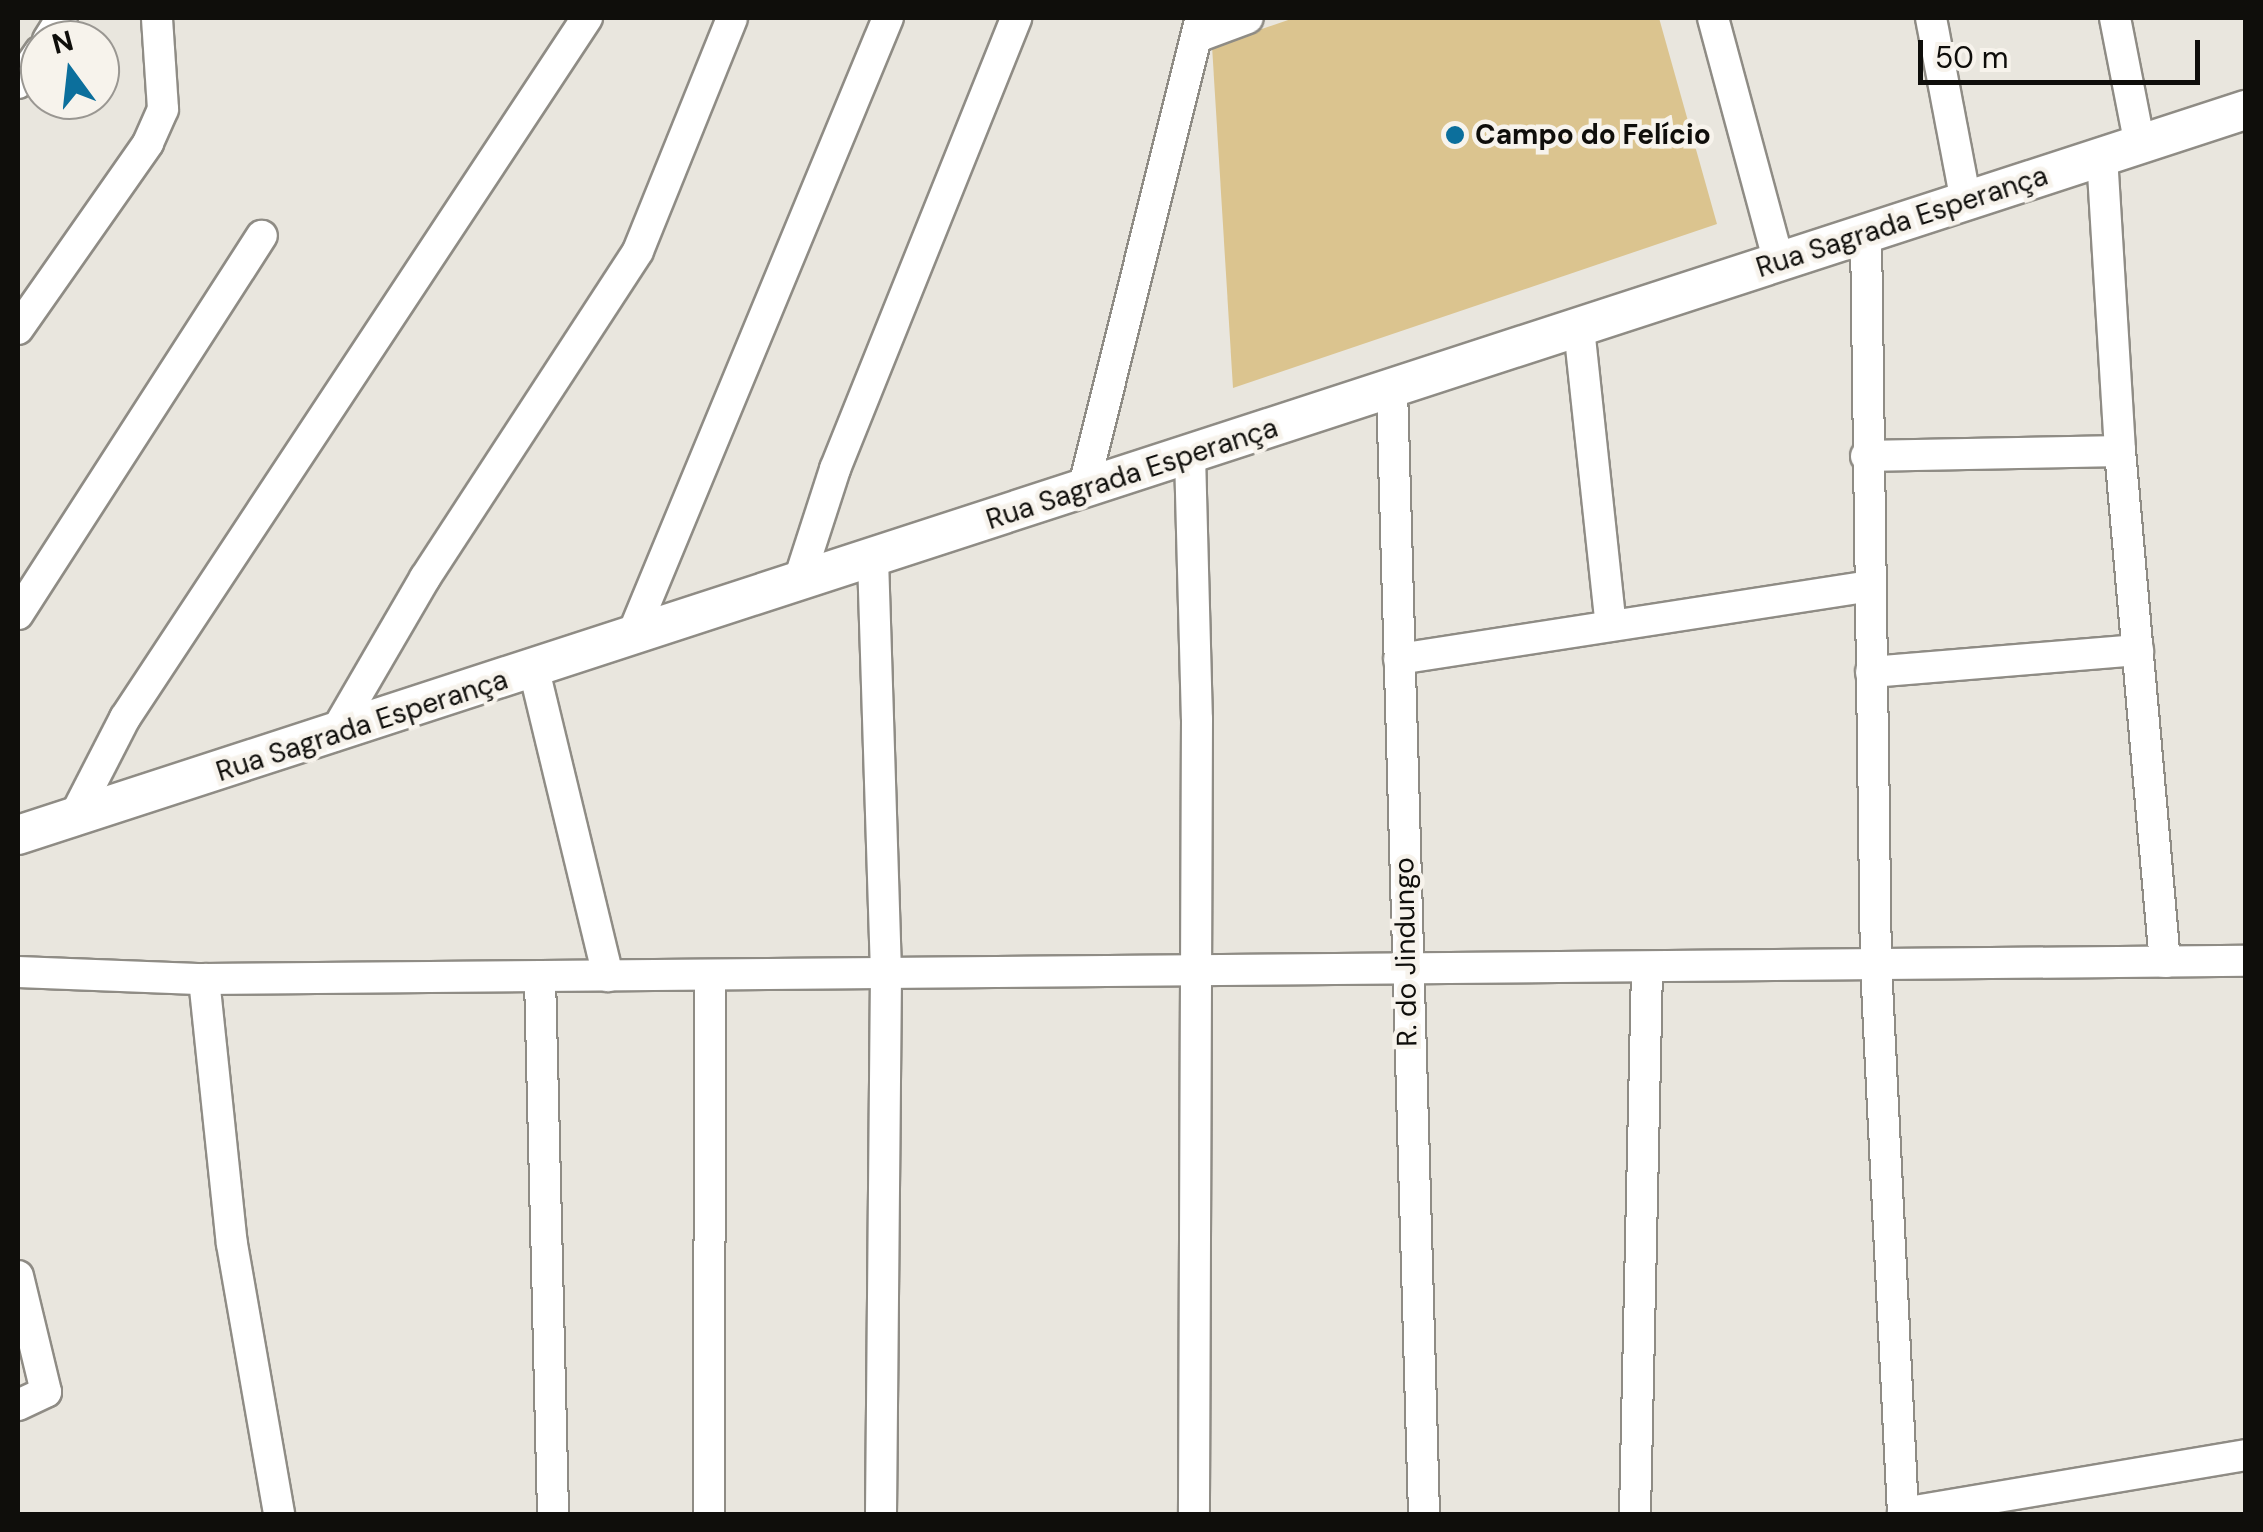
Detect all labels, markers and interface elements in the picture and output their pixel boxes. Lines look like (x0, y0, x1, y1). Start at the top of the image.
north arrow (20, 20, 120, 120)
scale bar (1923, 20, 2206, 82)
text: N (48, 22, 77, 63)
text: 50 m (1935, 38, 2009, 77)
place label: Campo do Felício (1475, 118, 1711, 152)
marker: Campo do Felício (1444, 124, 1466, 146)
street label: Rua Sagrada Esperança (1752, 159, 2052, 285)
street label: Rua Sagrada Esperança (982, 411, 1282, 537)
street label: Rua Sagrada Esperança (212, 663, 512, 789)
street label: R. do Jindungo (1388, 857, 1424, 1047)

